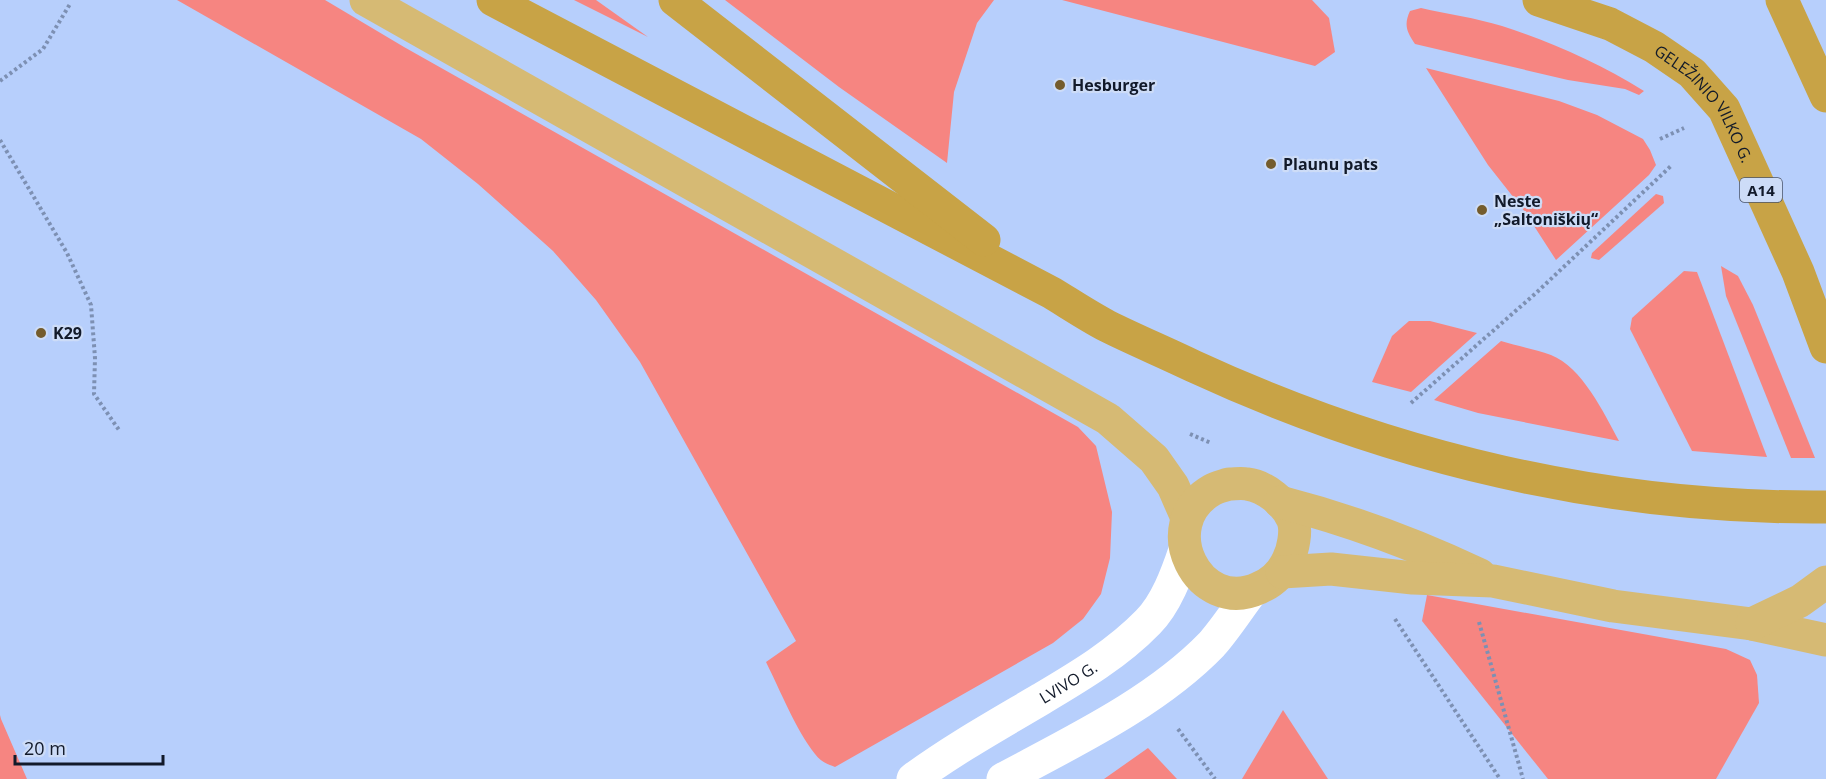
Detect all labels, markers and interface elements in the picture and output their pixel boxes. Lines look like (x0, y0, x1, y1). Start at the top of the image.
street label: GELEŽINIO VILKO G. (1650, 40, 1758, 166)
place label: Hesburger (1072, 74, 1155, 96)
marker: Hesburger (1053, 78, 1067, 92)
place label: Plaunu pats (1283, 153, 1378, 175)
marker: Plaunu pats (1264, 157, 1278, 171)
road number: A14 (1740, 178, 1782, 202)
place label: Neste „Saltoniškių“ (1494, 190, 1598, 230)
marker: Neste „Saltoniškių“ (1475, 203, 1489, 217)
place label: K29 (53, 322, 82, 344)
marker: K29 (34, 326, 48, 340)
street label: LVIVO G. (1035, 656, 1102, 709)
scale bar (15, 728, 164, 766)
text: 20 m (24, 736, 66, 760)

